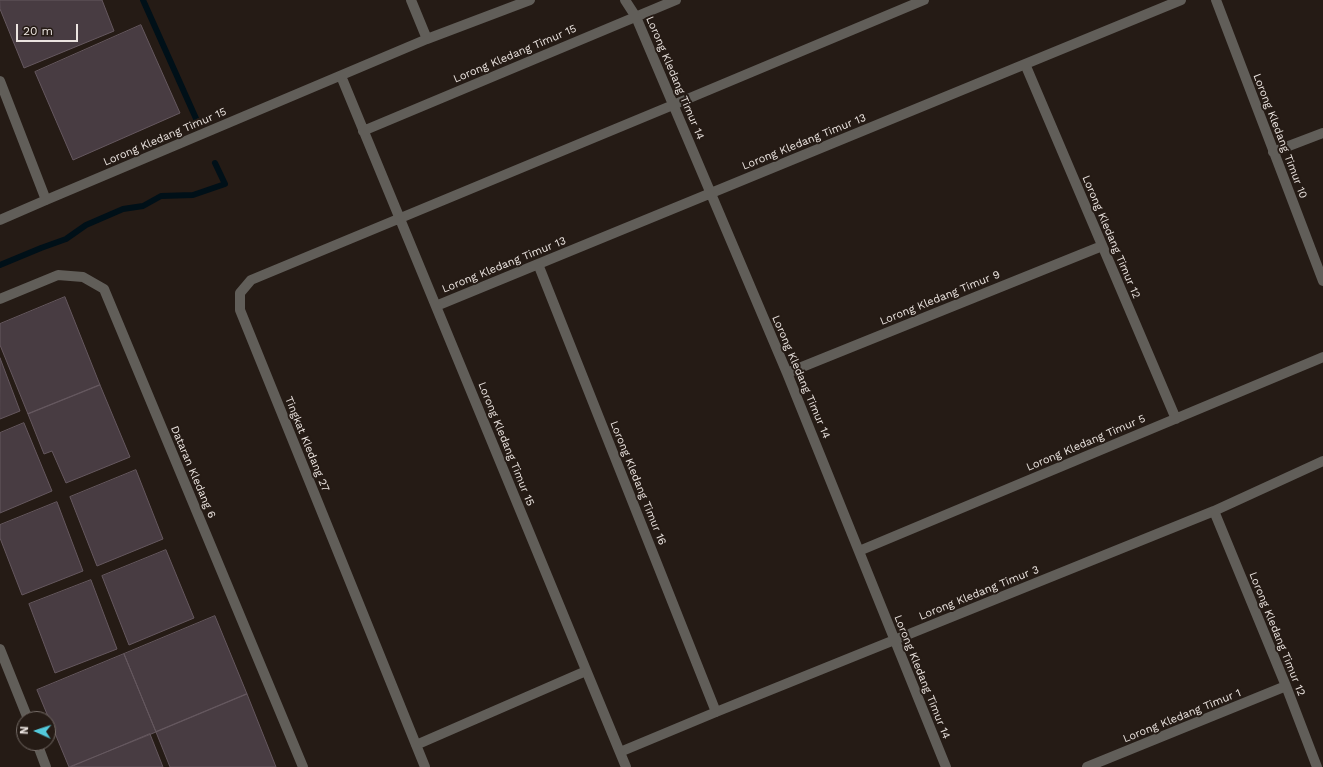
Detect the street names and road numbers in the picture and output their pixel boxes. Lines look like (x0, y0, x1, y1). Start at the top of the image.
street label: Lorong Kledang Timur 14 (643, 14, 707, 142)
street label: Lorong Kledang Timur 15 (451, 22, 579, 86)
street label: Lorong Kledang Timur 10 (1250, 72, 1310, 200)
street label: Lorong Kledang Timur 15 (101, 105, 229, 169)
street label: Lorong Kledang Timur 13 (740, 111, 868, 173)
street label: Lorong Kledang Timur 12 (1079, 173, 1143, 301)
street label: Lorong Kledang Timur 13 (440, 234, 568, 296)
street label: Lorong Kledang Timur 9 (878, 268, 1002, 328)
street label: Lorong Kledang Timur 14 (769, 313, 833, 441)
street label: Lorong Kledang Timur 15 (475, 380, 537, 508)
street label: Tingkat Kledang 27 (282, 395, 332, 493)
street label: Lorong Kledang Timur 5 (1024, 412, 1148, 474)
street label: Lorong Kledang Timur 16 (607, 419, 669, 547)
street label: Dataran Kledang 6 (168, 424, 218, 520)
street label: Lorong Kledang Timur 3 (917, 563, 1041, 623)
street label: Lorong Kledang Timur 12 (1246, 570, 1308, 698)
street label: Lorong Kledang Timur 14 (891, 613, 953, 741)
street label: Lorong Kledang Timur 1 (1121, 686, 1243, 746)

